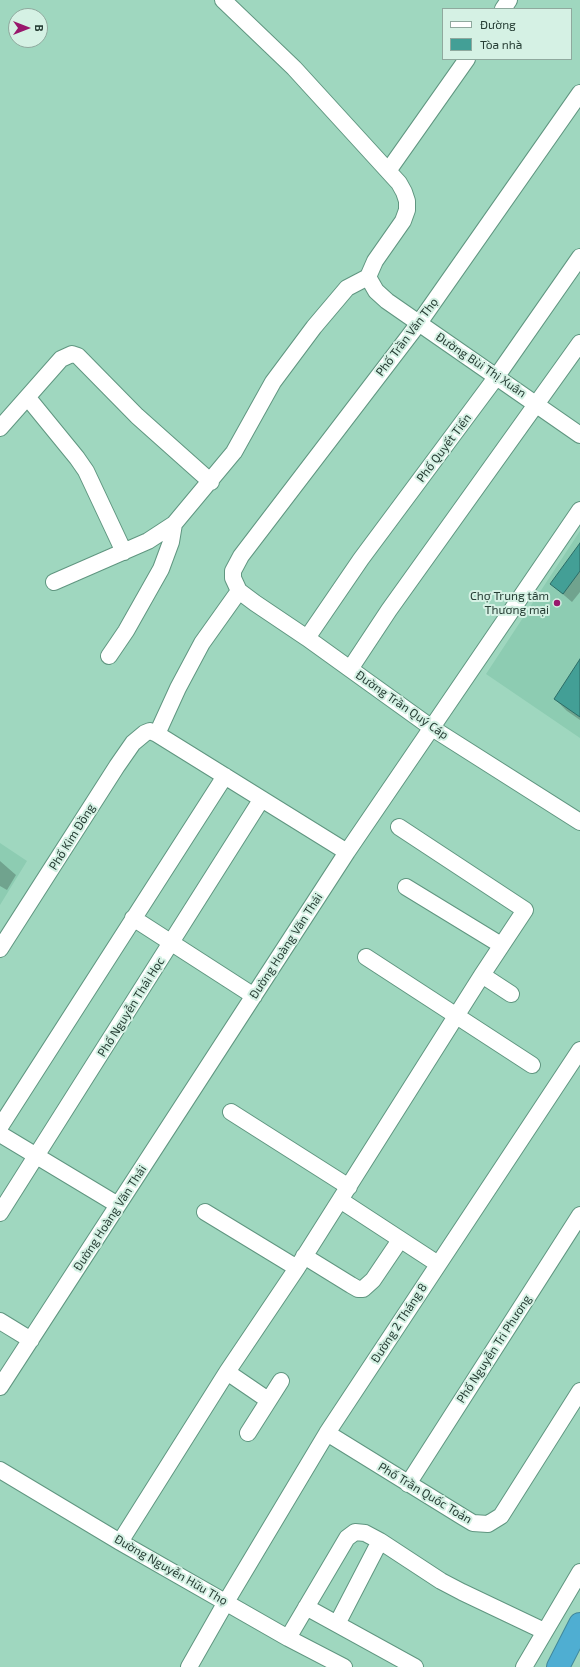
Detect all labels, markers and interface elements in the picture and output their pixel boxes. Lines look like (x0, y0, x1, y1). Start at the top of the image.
north arrow (8, 8, 48, 48)
legend (442, 8, 572, 60)
text: Đường (480, 17, 516, 31)
text: B (33, 24, 46, 32)
text: Tòa nhà (480, 37, 522, 51)
street label: Phố Trần Văn Thọ (373, 295, 441, 379)
street label: Đường Bùi Thị Xuân (433, 329, 529, 401)
street label: Phố Quyết Tiến (414, 411, 474, 485)
place label: Chợ Trung tâm Thương mại (470, 589, 549, 617)
marker: Chợ Trung tâm Thương mại (552, 598, 562, 608)
street label: Đường Trần Quý Cáp (353, 668, 451, 742)
street label: Phố Kim Đồng (46, 801, 98, 873)
street label: Đường Hoàng Văn Thái (246, 891, 326, 1001)
street label: Phố Nguyễn Thái Học (94, 955, 168, 1059)
street label: Đường Hoàng Văn Thái (70, 1163, 150, 1273)
street label: Đường 2 Tháng 8 (368, 1280, 430, 1366)
street label: Phố Nguyễn Tri Phương (454, 1292, 534, 1406)
street label: Phố Trần Quốc Toản (376, 1459, 474, 1527)
street label: Đường Nguyễn Hữu Thọ (112, 1532, 230, 1608)

